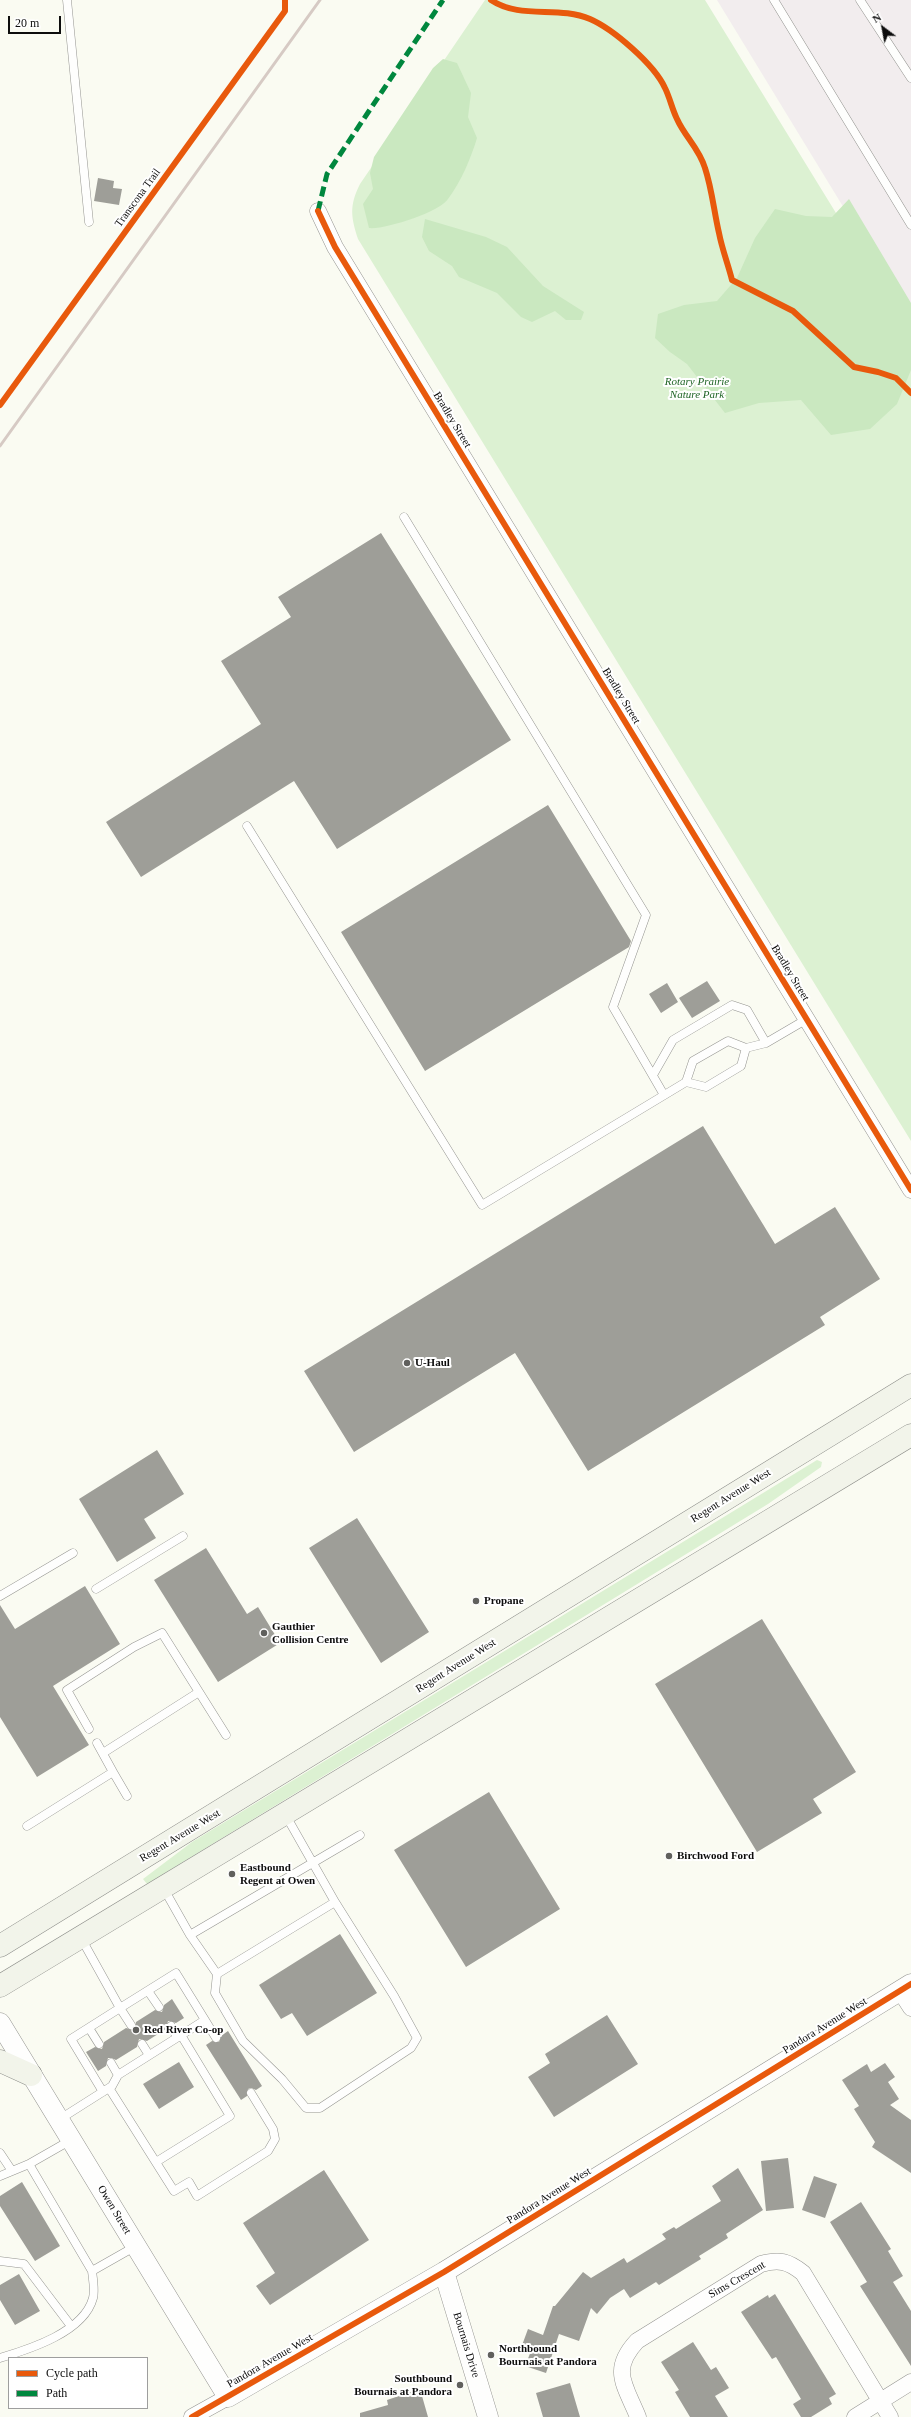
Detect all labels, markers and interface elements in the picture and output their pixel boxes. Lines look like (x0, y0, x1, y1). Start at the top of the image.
scale bar (10, 8, 63, 34)
north arrow (863, 8, 903, 48)
text: N (870, 11, 883, 25)
text: 20 m (15, 16, 39, 30)
street label: Transcona Trail (112, 166, 164, 230)
park label: Rotary Prairie Nature Park (665, 375, 729, 401)
street label: Bradley Street (430, 390, 474, 450)
street label: Bradley Street (599, 666, 643, 726)
street label: Bradley Street (768, 943, 812, 1003)
place label: U-Haul (415, 1356, 450, 1370)
marker: U-Haul (402, 1358, 412, 1368)
street label: Regent Avenue West (689, 1466, 773, 1526)
place label: Propane (484, 1594, 524, 1608)
marker: Propane (471, 1596, 481, 1606)
place label: Gauthier Collision Centre (272, 1620, 348, 1646)
marker: Gauthier Collision Centre (259, 1628, 269, 1638)
street label: Regent Avenue West (414, 1636, 498, 1696)
street label: Regent Avenue West (137, 1807, 223, 1865)
place label: Birchwood Ford (677, 1849, 754, 1863)
marker: Birchwood Ford (664, 1851, 674, 1861)
place label: Eastbound Regent at Owen (240, 1861, 315, 1887)
marker: Eastbound Regent at Owen (227, 1869, 237, 1879)
street label: Pandora Avenue West (781, 1995, 869, 2057)
place label: Red River Co-op (144, 2023, 223, 2037)
marker: Red River Co-op (131, 2025, 141, 2035)
street label: Pandora Avenue West (505, 2165, 593, 2227)
street label: Owen Street (94, 2183, 134, 2237)
street label: Sims Crescent (706, 2258, 768, 2302)
street label: Bournais Drive (450, 2311, 482, 2379)
street label: Pandora Avenue West (225, 2331, 315, 2391)
place label: Northbound Bournais at Pandora (499, 2342, 597, 2368)
marker: Northbound Bournais at Pandora (486, 2350, 496, 2360)
legend (8, 2357, 148, 2409)
text: Cycle path (46, 2366, 98, 2380)
place label: Southbound Bournais at Pandora (354, 2372, 452, 2398)
marker: Southbound Bournais at Pandora (455, 2380, 465, 2390)
text: Path (46, 2386, 67, 2400)

